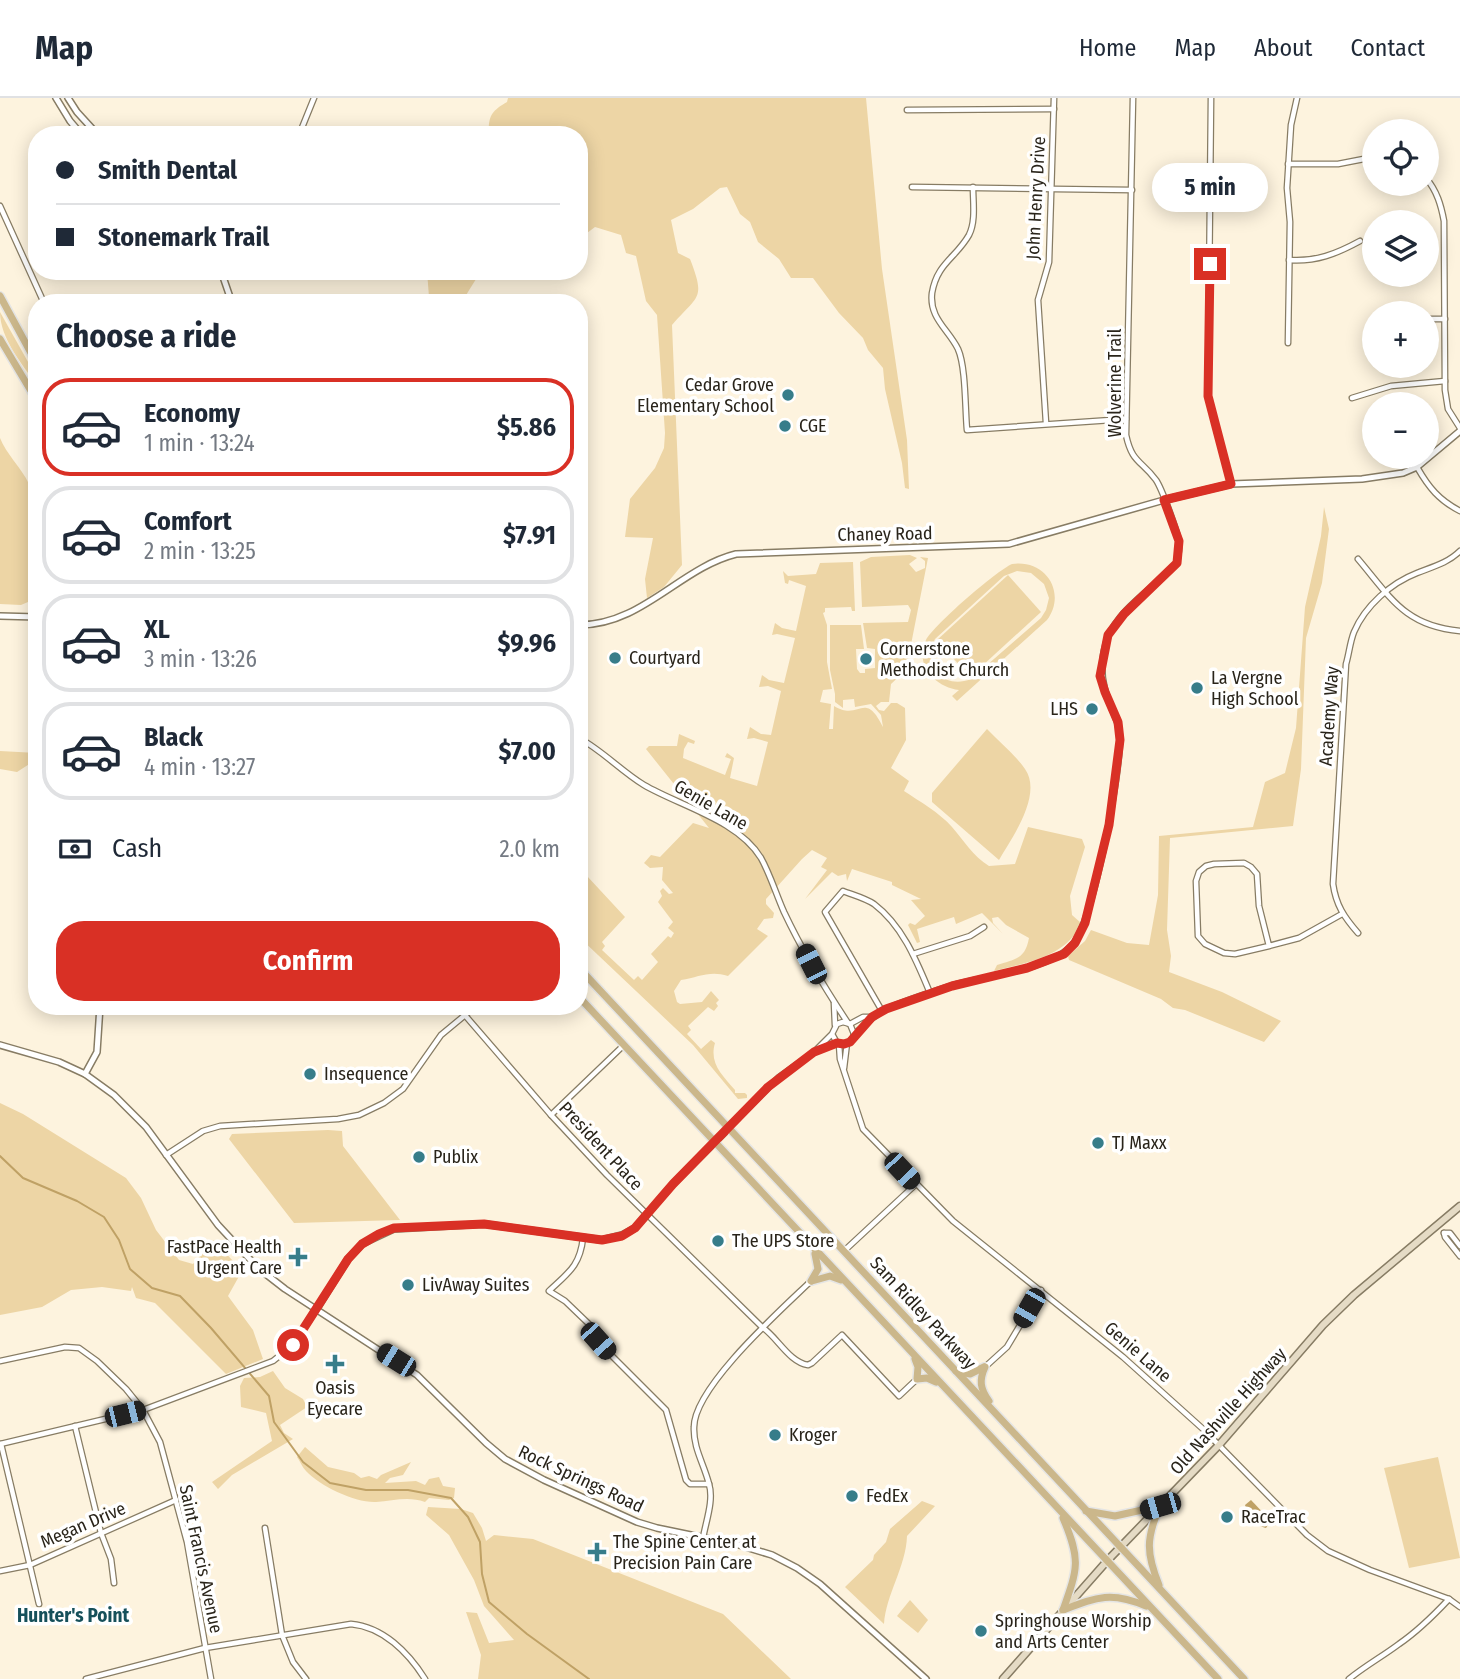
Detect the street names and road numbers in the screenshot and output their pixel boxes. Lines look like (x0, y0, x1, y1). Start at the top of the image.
street label: John Henry Drive (1022, 136, 1050, 260)
street label: Wolverine Trail (1104, 328, 1126, 438)
street label: Chaney Road (837, 522, 933, 546)
street label: Academy Way (1315, 665, 1343, 767)
street label: Genie Lane (670, 775, 752, 835)
street label: President Place (554, 1097, 648, 1195)
street label: Sam Ridley Parkway (865, 1252, 981, 1374)
street label: Genie Lane (1100, 1317, 1176, 1387)
street label: Old Nashville Highway (1165, 1343, 1291, 1479)
street label: Rock Springs Road (515, 1440, 647, 1518)
street label: Saint Francis Avenue (174, 1483, 228, 1635)
street label: Megan Drive (37, 1497, 129, 1553)

